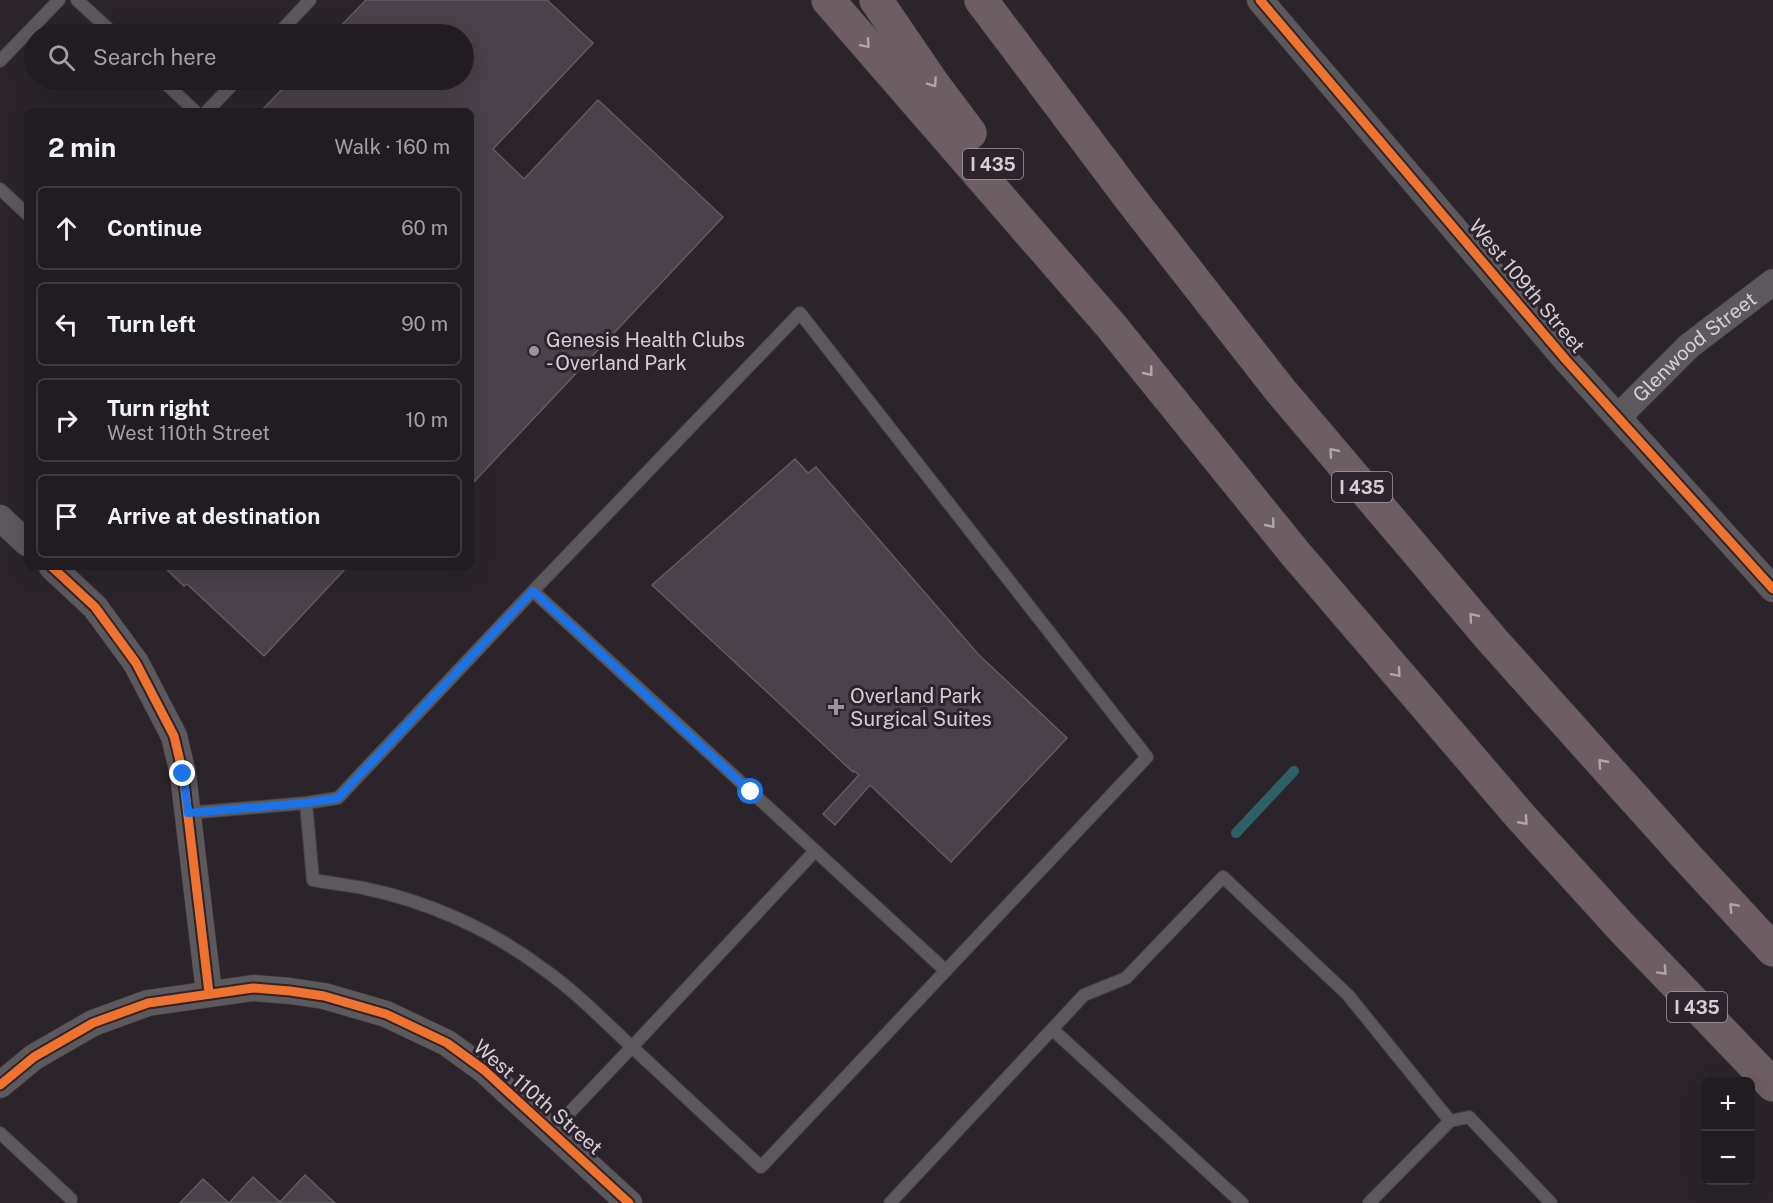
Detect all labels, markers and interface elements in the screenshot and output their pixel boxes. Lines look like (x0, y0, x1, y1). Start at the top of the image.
search box (24, 24, 474, 90)
one-way arrow (859, 37, 870, 48)
icon: search (45, 41, 78, 74)
text: Search here (93, 44, 217, 70)
one-way arrow (926, 76, 937, 87)
text: 2 min (48, 132, 116, 163)
text: Walk · 160 m (335, 135, 450, 159)
road number: I 435 (963, 149, 1023, 179)
icon: ahead (50, 212, 83, 245)
street label: West 109th Street (1464, 214, 1590, 358)
text: Continue (107, 215, 202, 241)
text: 60 m (401, 216, 448, 240)
street label: Glenwood Street (1628, 287, 1761, 407)
icon: left (50, 308, 83, 341)
text: Turn left (107, 311, 196, 337)
text: 90 m (401, 312, 448, 336)
place label: Genesis Health Clubs - Overland Park (546, 328, 745, 375)
marker: Genesis Health Clubs - Overland Park (527, 344, 541, 358)
one-way arrow (1141, 365, 1152, 376)
text: Turn right (107, 395, 210, 421)
icon: right (50, 404, 83, 437)
text: 10 m (405, 408, 448, 432)
text: West 110th Street (107, 421, 270, 445)
one-way arrow (1329, 448, 1340, 459)
road number: I 435 (1332, 472, 1392, 502)
icon: arrive (50, 500, 83, 533)
text: Arrive at destination (107, 503, 320, 529)
one-way arrow (1264, 517, 1275, 528)
one-way arrow (1469, 613, 1480, 624)
one-way arrow (1390, 666, 1401, 677)
place label: Overland Park Surgical Suites (850, 684, 992, 731)
marker: Overland Park Surgical Suites (827, 698, 845, 716)
one-way arrow (1598, 759, 1609, 770)
route end (169, 760, 195, 786)
route start (737, 778, 763, 804)
one-way arrow (1517, 814, 1528, 824)
one-way arrow (1729, 903, 1740, 914)
one-way arrow (1656, 965, 1667, 975)
road number: I 435 (1667, 992, 1727, 1022)
street label: West 110th Street (469, 1034, 607, 1160)
map controls (1701, 1077, 1755, 1185)
button: + (1701, 1077, 1755, 1131)
button: − (1701, 1131, 1755, 1185)

